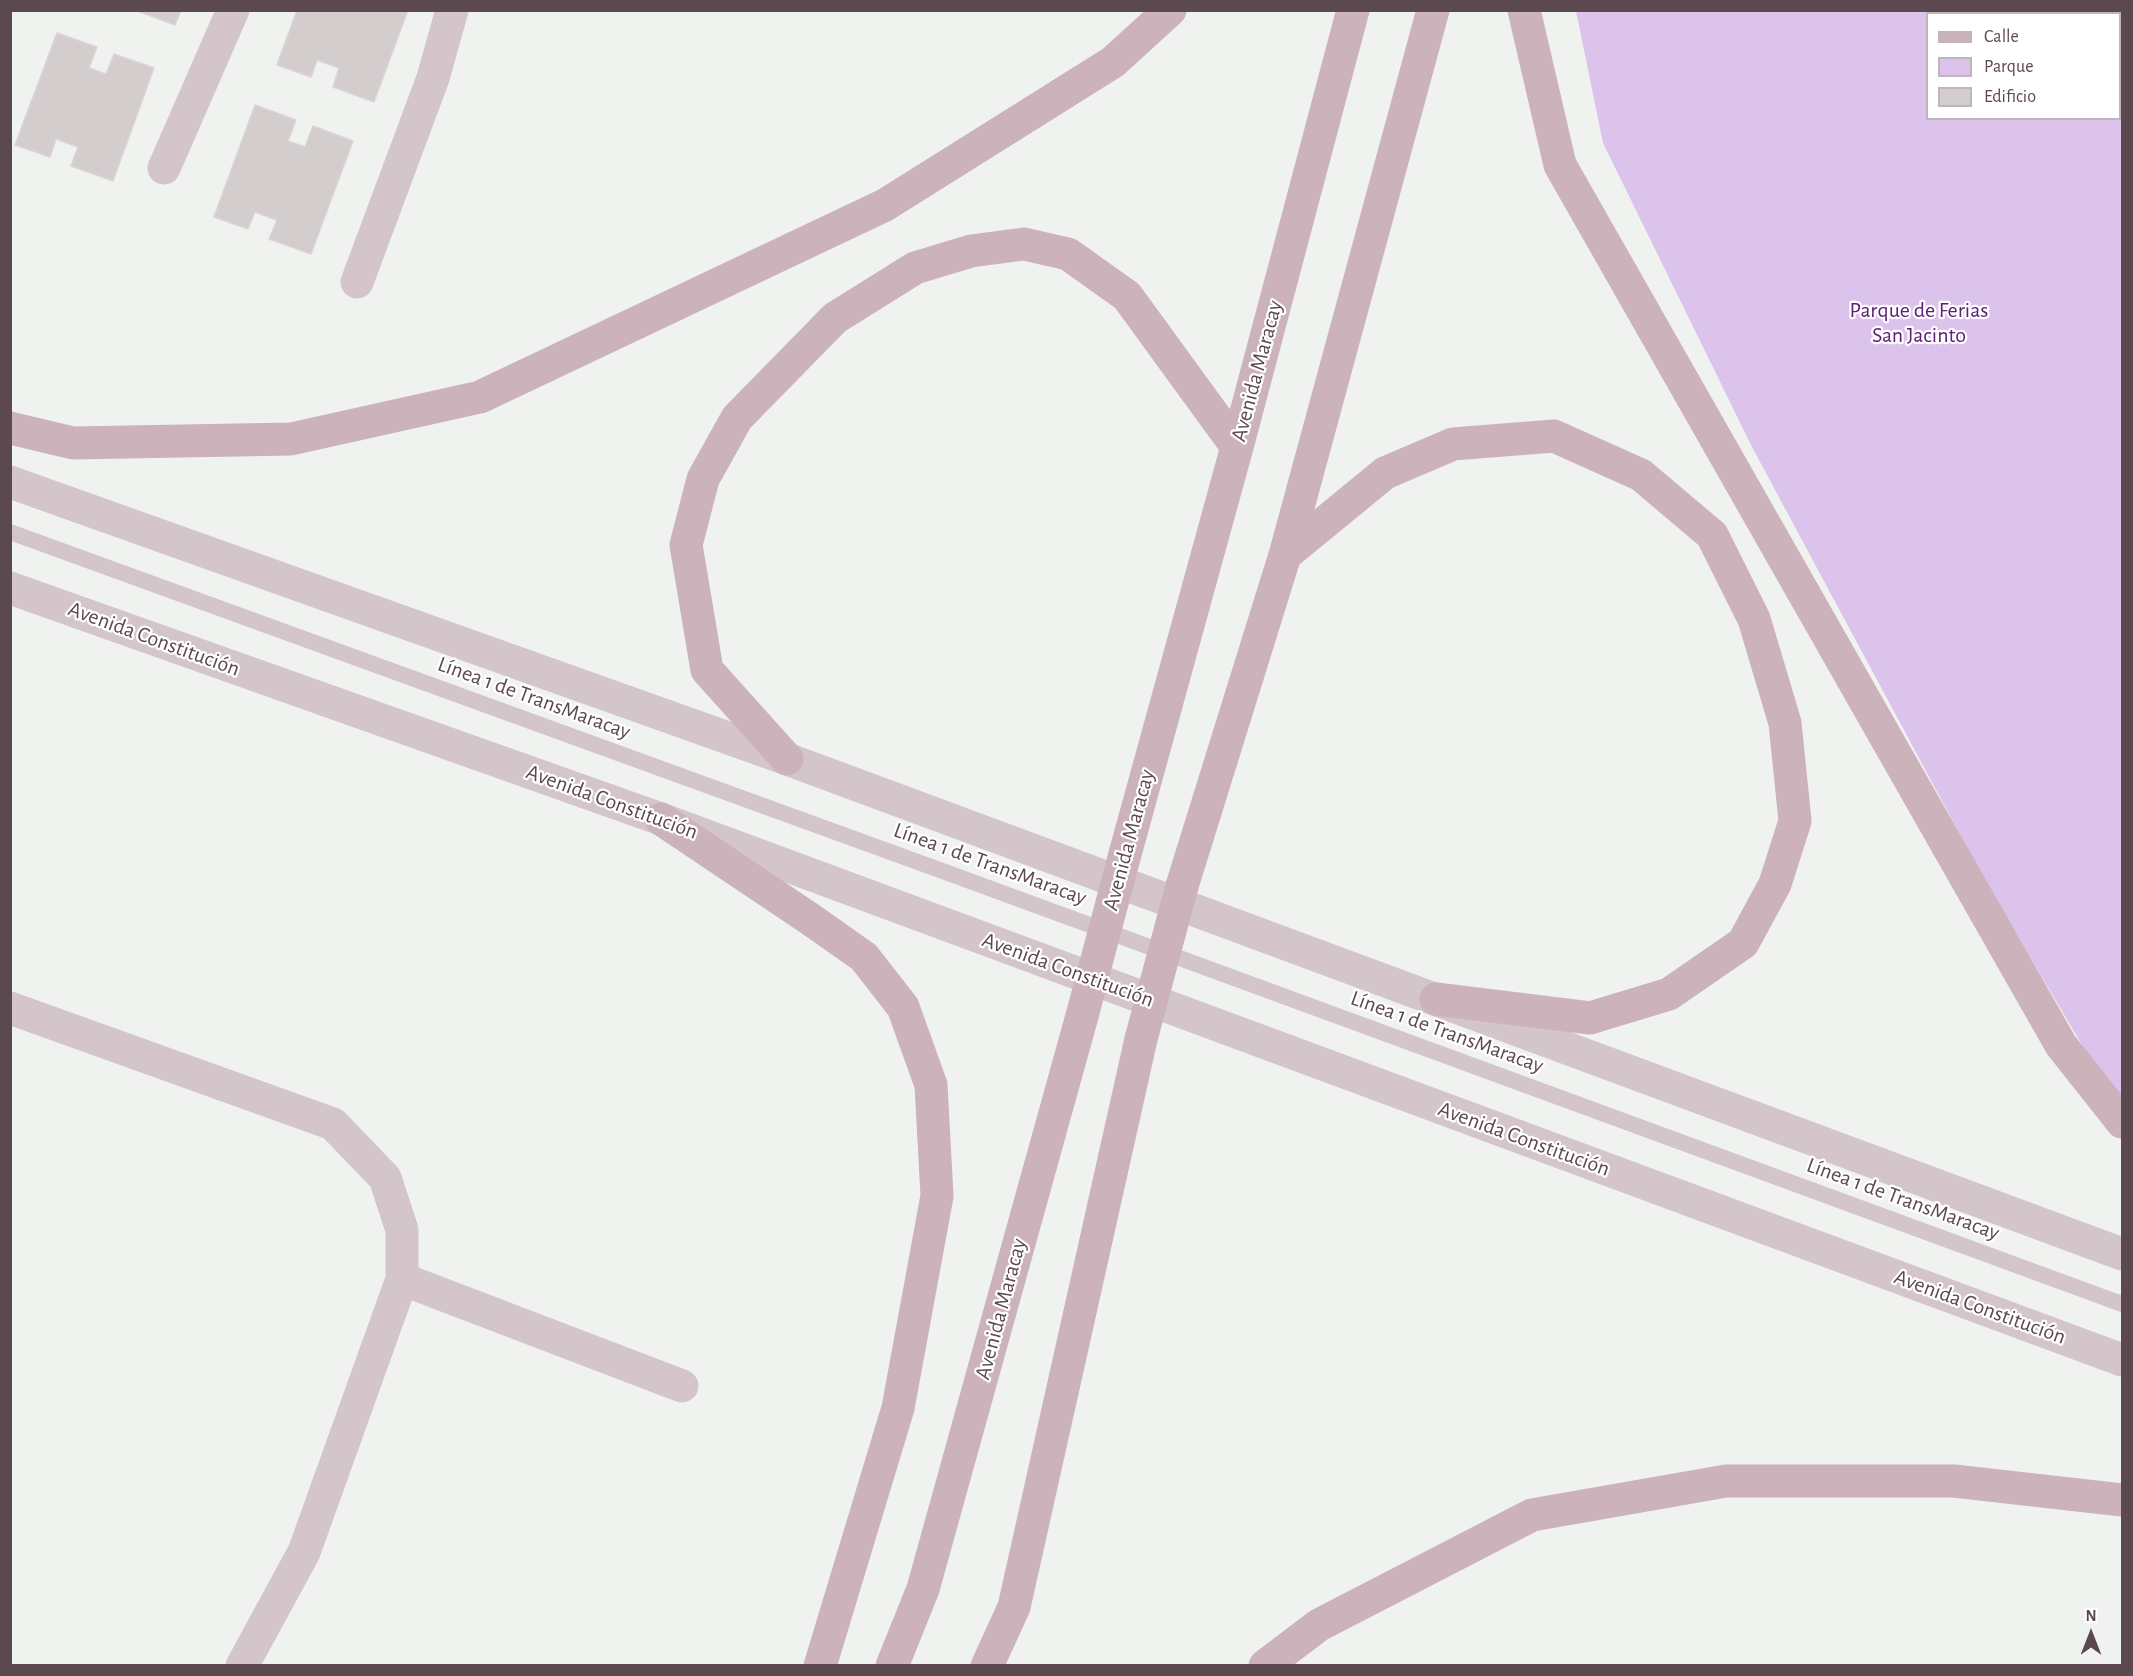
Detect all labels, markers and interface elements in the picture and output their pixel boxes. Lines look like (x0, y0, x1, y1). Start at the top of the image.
legend (1926, 12, 2121, 120)
text: Calle (1984, 28, 2019, 46)
text: Parque (1984, 58, 2033, 76)
text: Edificio (1984, 88, 2036, 106)
park label: Parque de Ferias San Jacinto (1850, 297, 1988, 348)
street label: Avenida Maracay (1225, 298, 1289, 444)
street label: Avenida Constitución (65, 596, 243, 682)
street label: Línea 1 de TransMaracay (434, 651, 634, 745)
street label: Avenida Constitución (523, 759, 701, 845)
street label: Avenida Maracay (1097, 767, 1161, 913)
street label: Línea 1 de TransMaracay (890, 817, 1090, 911)
street label: Avenida Constitución (979, 927, 1157, 1013)
street label: Línea 1 de TransMaracay (1347, 985, 1547, 1079)
street label: Avenida Constitución (1435, 1096, 1613, 1182)
street label: Línea 1 de TransMaracay (1803, 1152, 2003, 1246)
street label: Avenida Maracay (969, 1236, 1033, 1382)
street label: Avenida Constitución (1891, 1264, 2069, 1350)
north arrow (2061, 1604, 2121, 1664)
text: N (2085, 1608, 2097, 1624)

